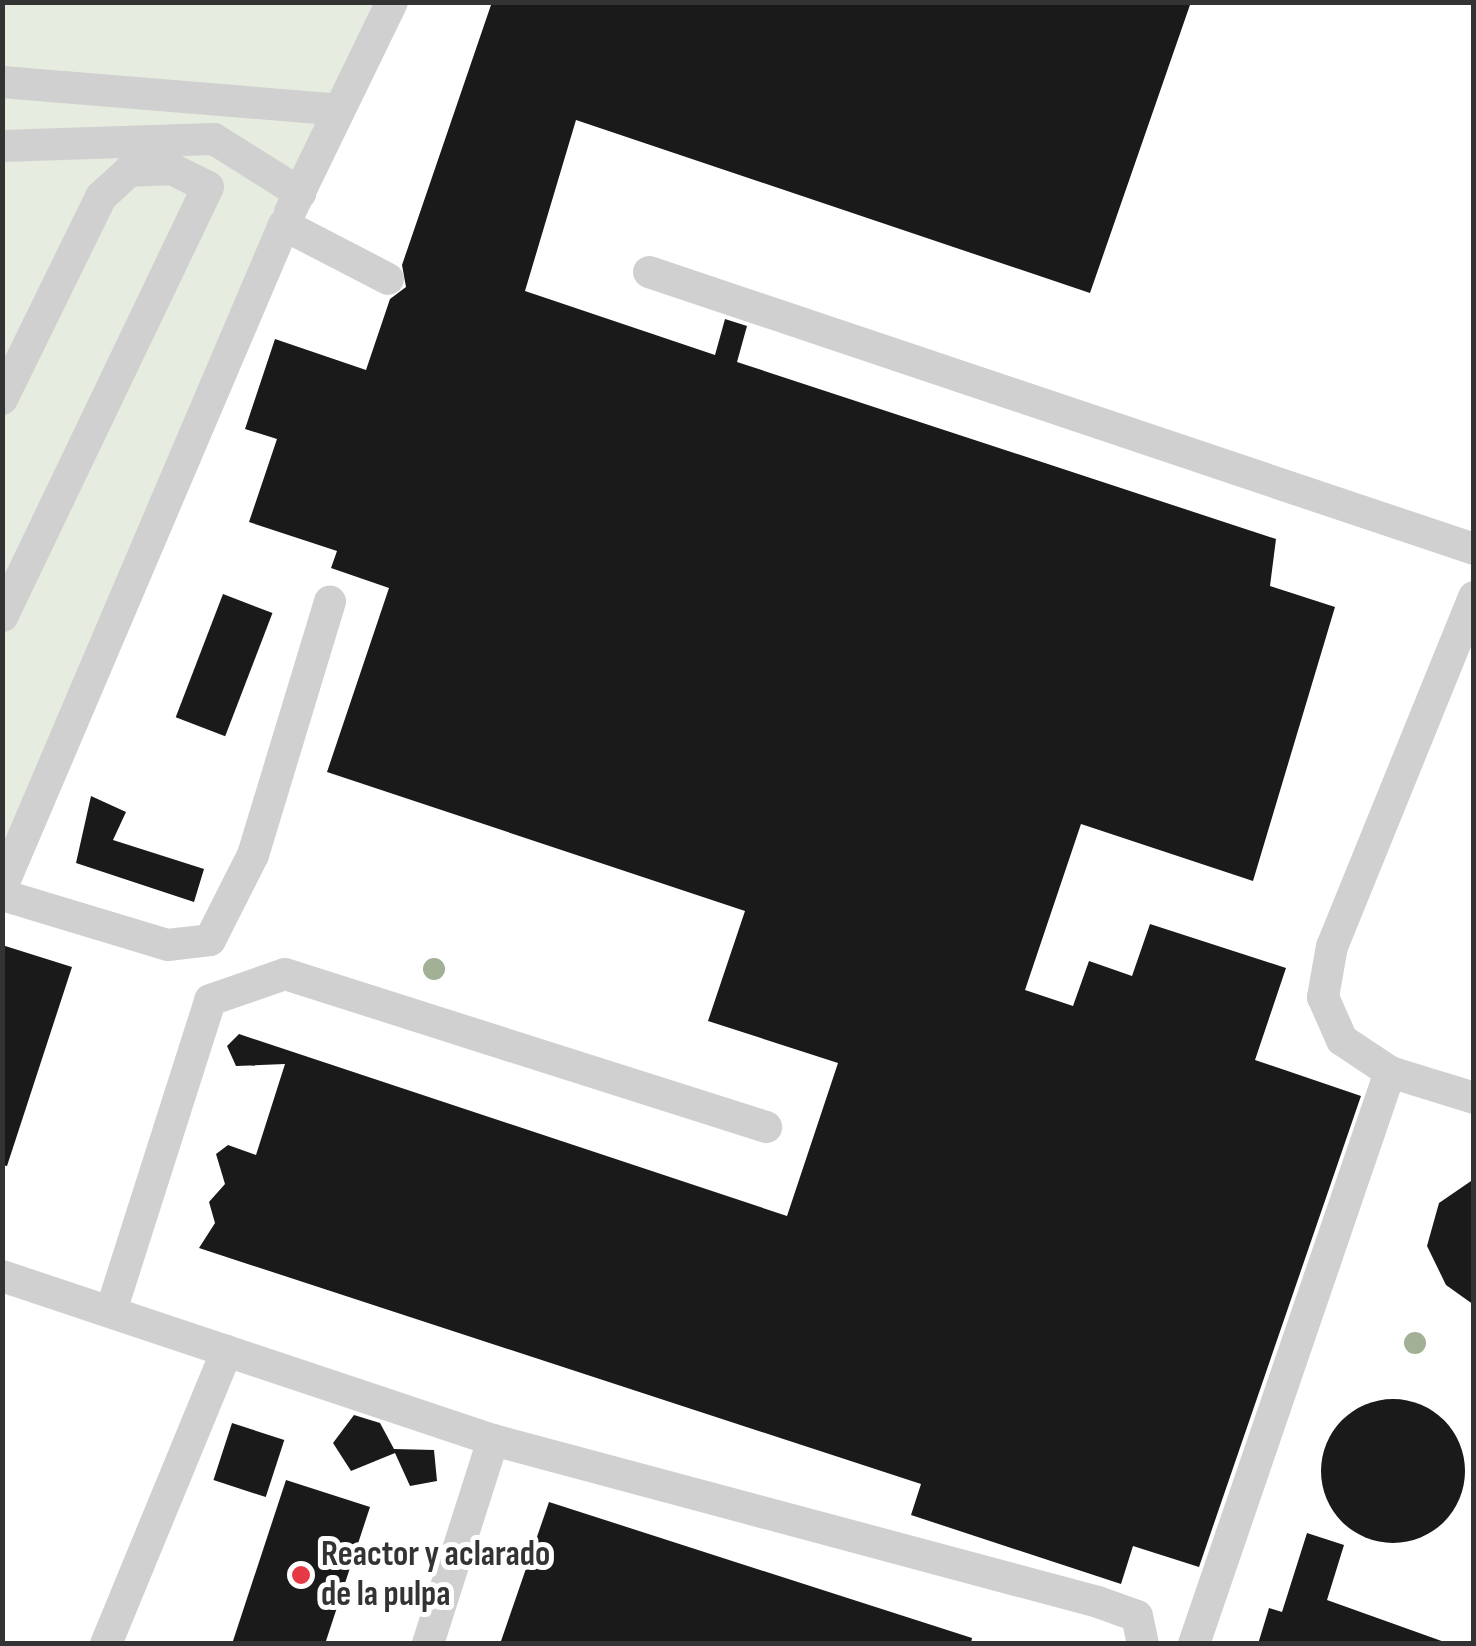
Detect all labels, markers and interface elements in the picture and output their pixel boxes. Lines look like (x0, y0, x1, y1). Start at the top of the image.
place label: Reactor y aclarado de la pulpa (321, 1534, 550, 1616)
marker: Reactor y aclarado de la pulpa (290, 1564, 312, 1586)

